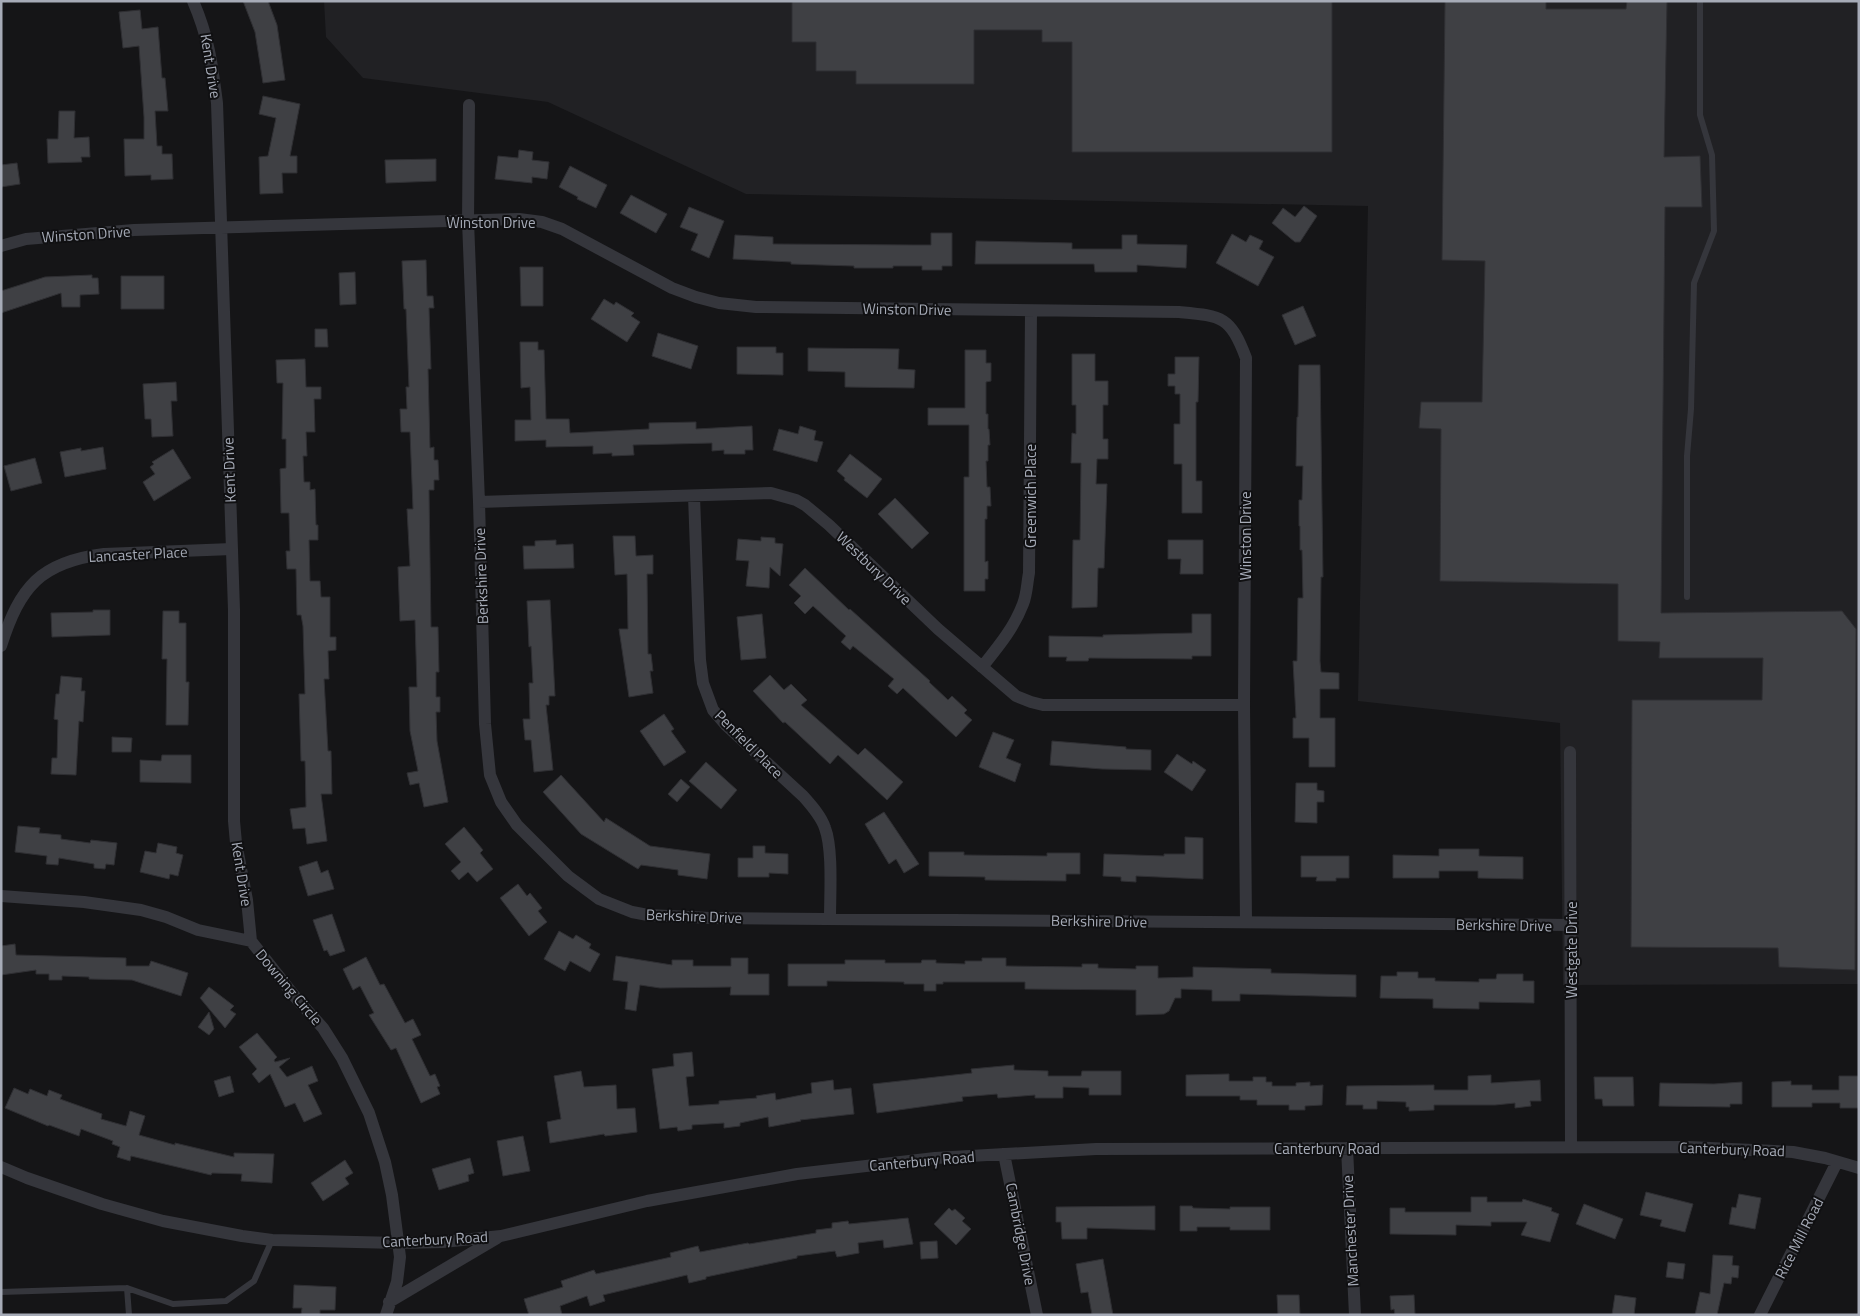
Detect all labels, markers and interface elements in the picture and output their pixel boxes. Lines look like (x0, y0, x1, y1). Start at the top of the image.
street label: Kent Drive (195, 32, 227, 100)
street label: Winston Drive (447, 211, 535, 234)
street label: Winston Drive (41, 219, 131, 249)
street label: Winston Drive (862, 297, 952, 321)
street label: Kent Drive (216, 437, 242, 503)
street label: Greenwich Place (1019, 444, 1042, 548)
street label: Winston Drive (1234, 492, 1257, 580)
street label: Westbury Drive (831, 526, 917, 610)
street label: Berkshire Drive (468, 528, 494, 624)
street label: Lancaster Place (88, 540, 188, 568)
street label: Penfield Place (709, 704, 789, 784)
street label: Kent Drive (226, 840, 258, 908)
street label: Westgate Drive (1560, 902, 1583, 998)
street label: Berkshire Drive (646, 903, 742, 929)
street label: Berkshire Drive (1051, 909, 1147, 933)
street label: Berkshire Drive (1456, 913, 1552, 937)
street label: Downing Circle (250, 944, 328, 1030)
street label: Canterbury Road (1679, 1136, 1785, 1162)
street label: Canterbury Road (1274, 1137, 1380, 1160)
street label: Canterbury Road (868, 1145, 976, 1177)
street label: Manchester Drive (1336, 1175, 1364, 1287)
street label: Cambridge Drive (1000, 1181, 1042, 1287)
street label: Rice Mill Road (1769, 1193, 1829, 1283)
street label: Canterbury Road (382, 1225, 488, 1253)

